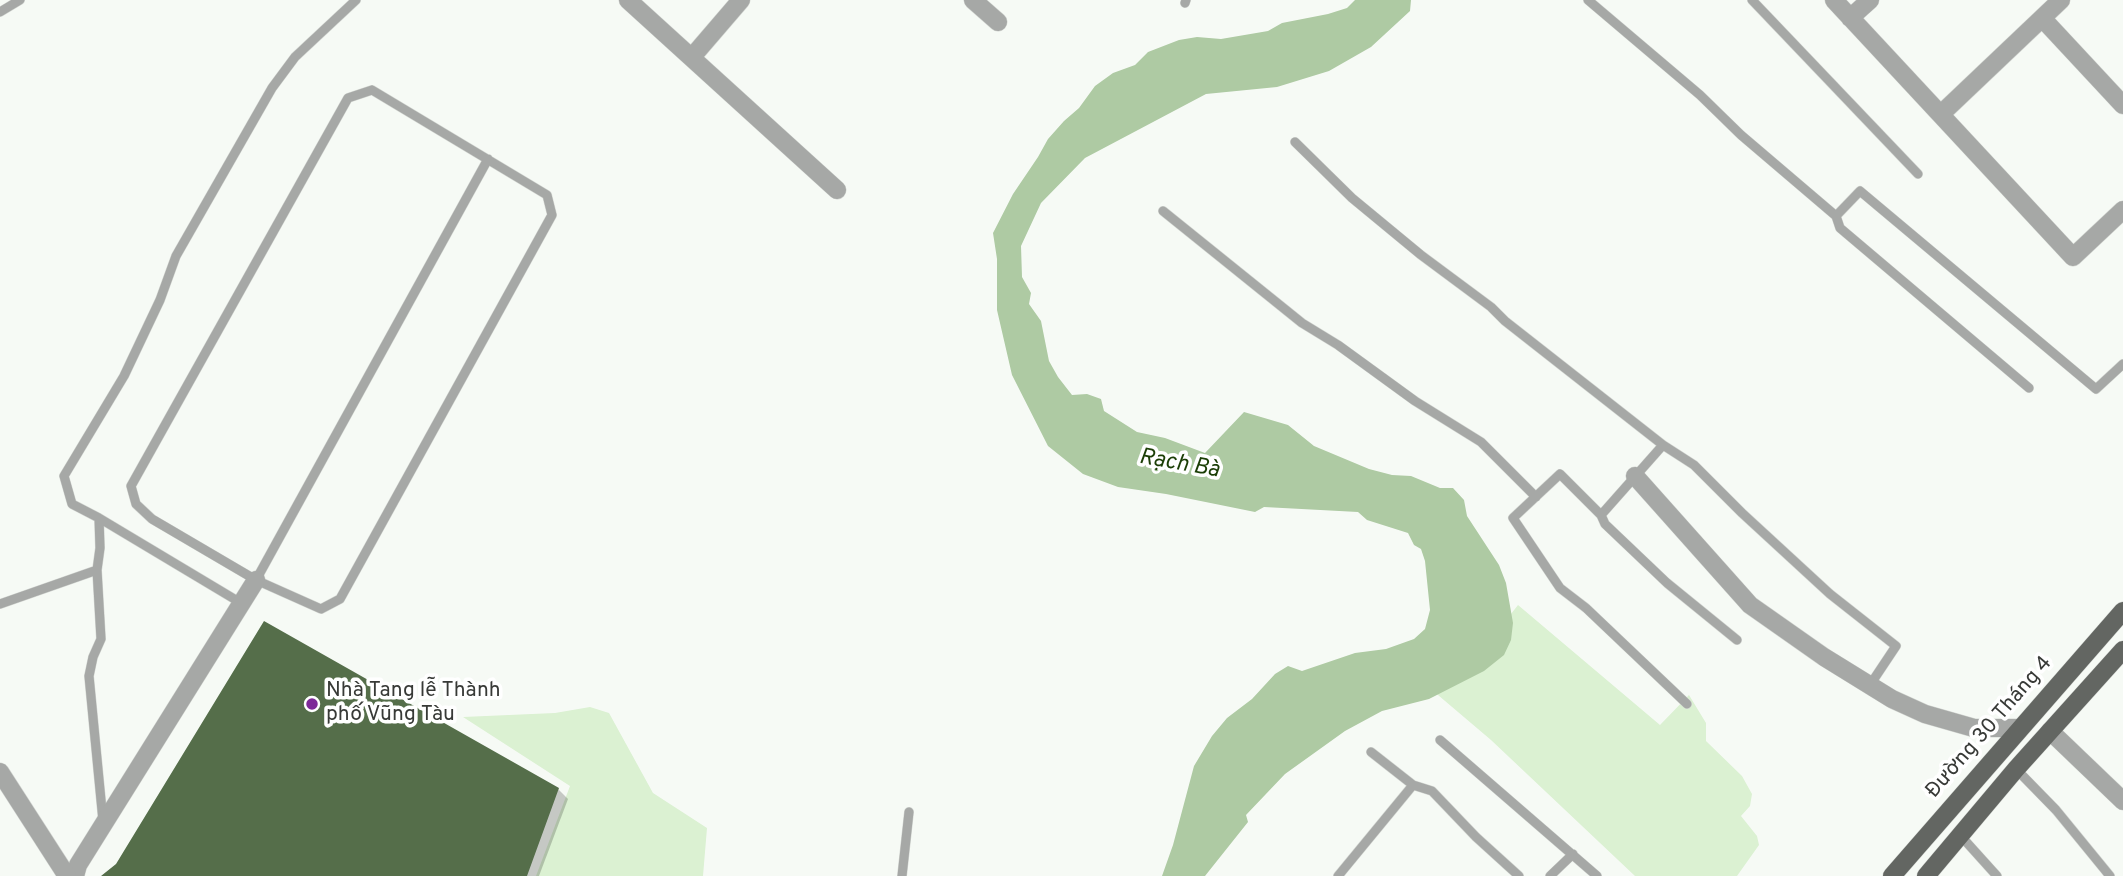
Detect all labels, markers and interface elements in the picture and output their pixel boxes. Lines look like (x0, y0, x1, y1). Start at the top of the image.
water label: Rạch Bà (1137, 444, 1221, 486)
street label: Đường 30 Tháng 4 (1922, 652, 2058, 804)
place label: Nhà Tang lễ Thành phố Vũng Tàu (326, 679, 501, 729)
marker: Nhà Tang lễ Thành phố Vũng Tàu (304, 696, 320, 712)

